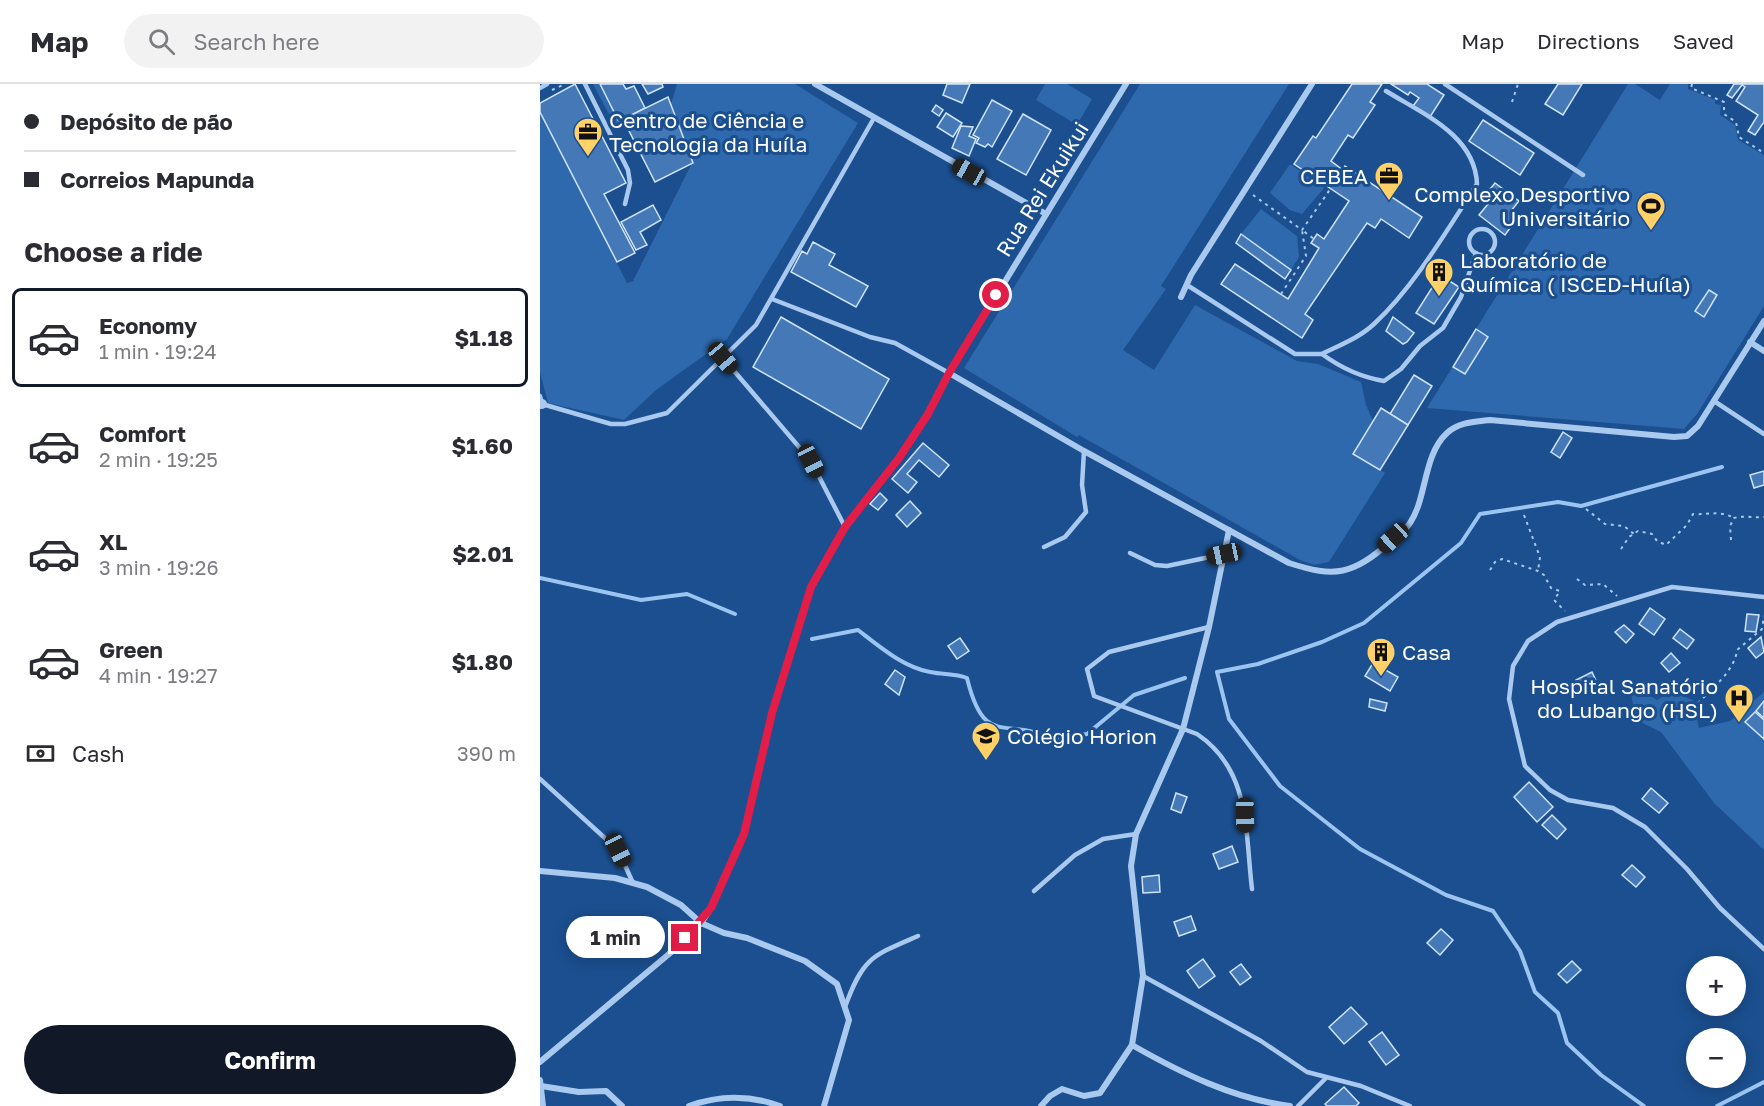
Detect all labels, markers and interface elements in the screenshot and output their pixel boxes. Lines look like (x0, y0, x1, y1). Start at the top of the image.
search box (124, 14, 544, 68)
text: Map (30, 25, 88, 58)
icon: search (145, 25, 178, 58)
text: Search here (193, 28, 319, 55)
text: Map (1461, 28, 1504, 54)
text: Directions (1537, 28, 1640, 54)
text: Saved (1673, 28, 1734, 54)
place label: Centro de Ciência e Tecnologia da Huíla (609, 107, 807, 157)
text: Depósito de pão (60, 108, 233, 135)
office icon: Centro de Ciência e Tecnologia da Huíla (572, 116, 604, 158)
street label: Rua Rei Ekuikui (990, 117, 1094, 261)
car (949, 155, 989, 189)
office icon: CEBEA (1373, 160, 1405, 202)
place label: CEBEA (1300, 163, 1368, 189)
text: Correios Mapunda (60, 166, 254, 193)
place label: Complexo Desportivo Universitário (1414, 181, 1630, 231)
sports icon: Complexo Desportivo Universitário (1635, 190, 1667, 232)
text: Choose a ride (24, 236, 203, 268)
place label: Laboratório de Química ( ISCED-Huíla) (1460, 247, 1691, 297)
building icon: Laboratório de Química ( ISCED-Huíla) (1423, 256, 1455, 298)
route start (982, 281, 1009, 308)
icon: car (27, 311, 81, 365)
text: Economy (99, 312, 197, 339)
text: $1.18 (454, 324, 513, 351)
car (705, 338, 741, 378)
text: 1 min · 19:24 (99, 339, 217, 363)
icon: car (27, 419, 81, 473)
text: Comfort (99, 420, 186, 447)
text: $1.60 (452, 432, 513, 459)
car (795, 441, 827, 481)
text: 2 min · 19:25 (99, 447, 218, 471)
car (1374, 519, 1412, 557)
icon: car (27, 527, 81, 581)
text: XL (99, 528, 127, 555)
text: $2.01 (452, 540, 513, 567)
car (1205, 541, 1243, 567)
text: 3 min · 19:26 (99, 555, 219, 579)
icon: car (27, 635, 81, 689)
text: Green (99, 636, 163, 663)
building icon: Casa (1365, 636, 1397, 678)
place label: Casa (1402, 639, 1451, 665)
text: $1.80 (452, 648, 513, 675)
text: 4 min · 19:27 (99, 663, 218, 687)
place label: Hospital Sanatório do Lubango (HSL) (1530, 673, 1718, 723)
hospital icon: Hospital Sanatório do Lubango (HSL) (1723, 682, 1755, 724)
school or university icon: Colégio Horion (970, 720, 1002, 762)
place label: Colégio Horion (1007, 723, 1157, 749)
icon: cash (24, 737, 57, 770)
text: Cash (72, 740, 125, 767)
text: 390 m (457, 741, 516, 765)
car (1236, 797, 1254, 833)
car (602, 830, 634, 870)
callout: 1 min (565, 917, 664, 959)
route end (671, 924, 698, 951)
text: 1 min (590, 925, 641, 949)
map controls (1686, 956, 1746, 1088)
button: + (1686, 956, 1746, 1016)
button: Confirm (24, 1025, 516, 1094)
button: − (1686, 1028, 1746, 1088)

